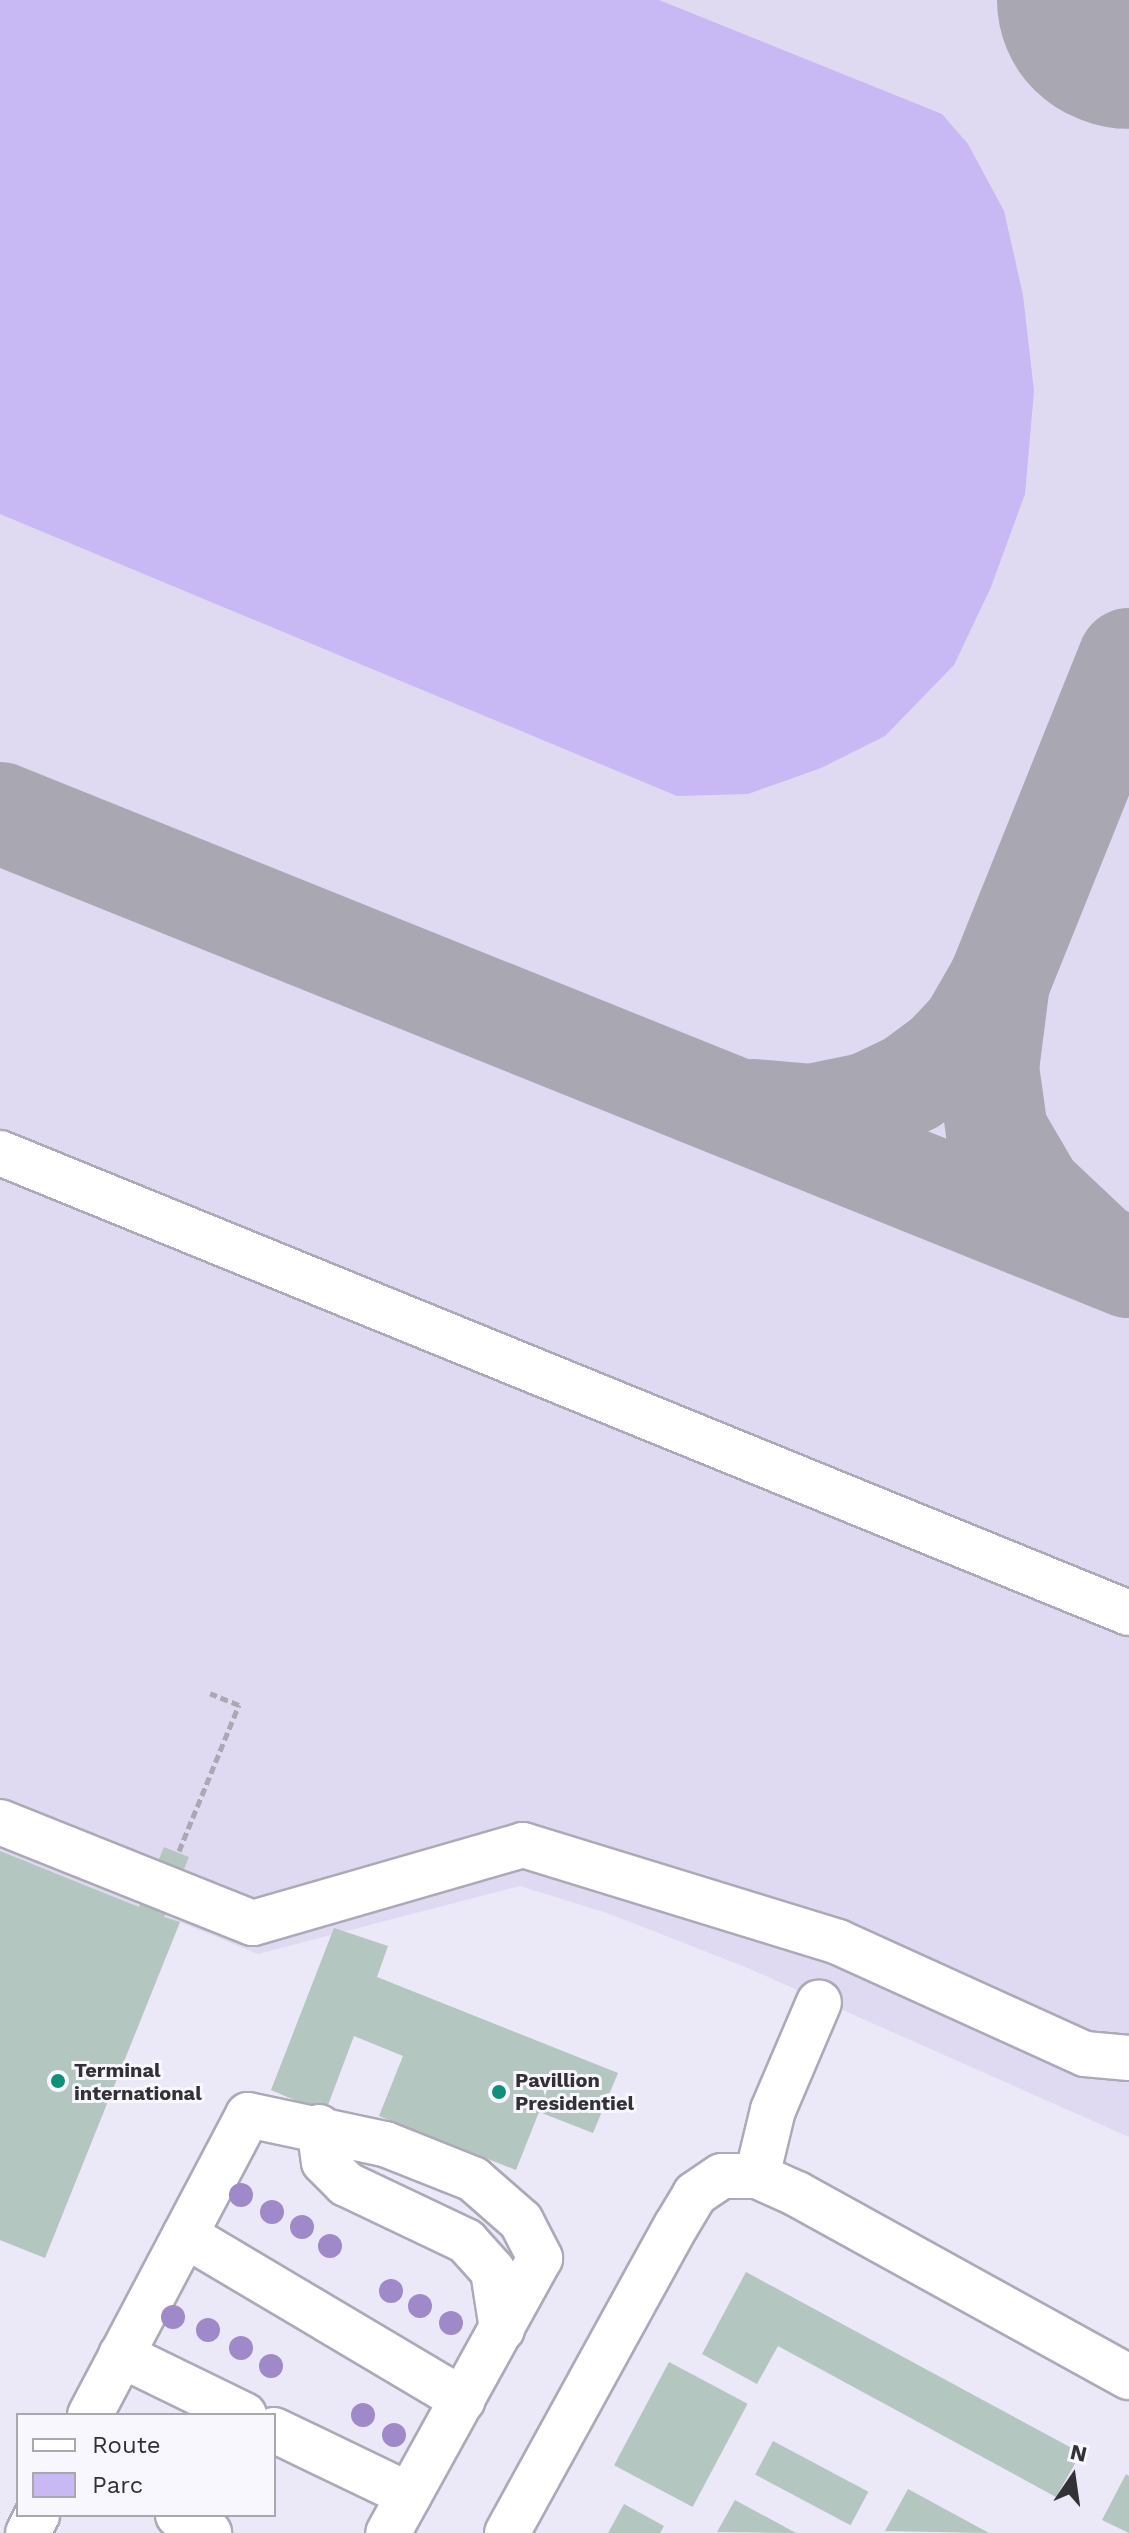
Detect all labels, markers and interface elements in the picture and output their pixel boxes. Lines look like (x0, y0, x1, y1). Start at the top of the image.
place label: Terminal international (74, 2058, 202, 2105)
place label: Pavillion Presidentiel (515, 2068, 634, 2115)
marker: Terminal international (49, 2072, 67, 2090)
marker: Pavillion Presidentiel (490, 2083, 508, 2101)
legend (16, 2413, 276, 2517)
text: Route (92, 2431, 161, 2459)
north arrow (1033, 2437, 1113, 2517)
text: N (1068, 2439, 1089, 2467)
text: Parc (92, 2471, 143, 2499)

